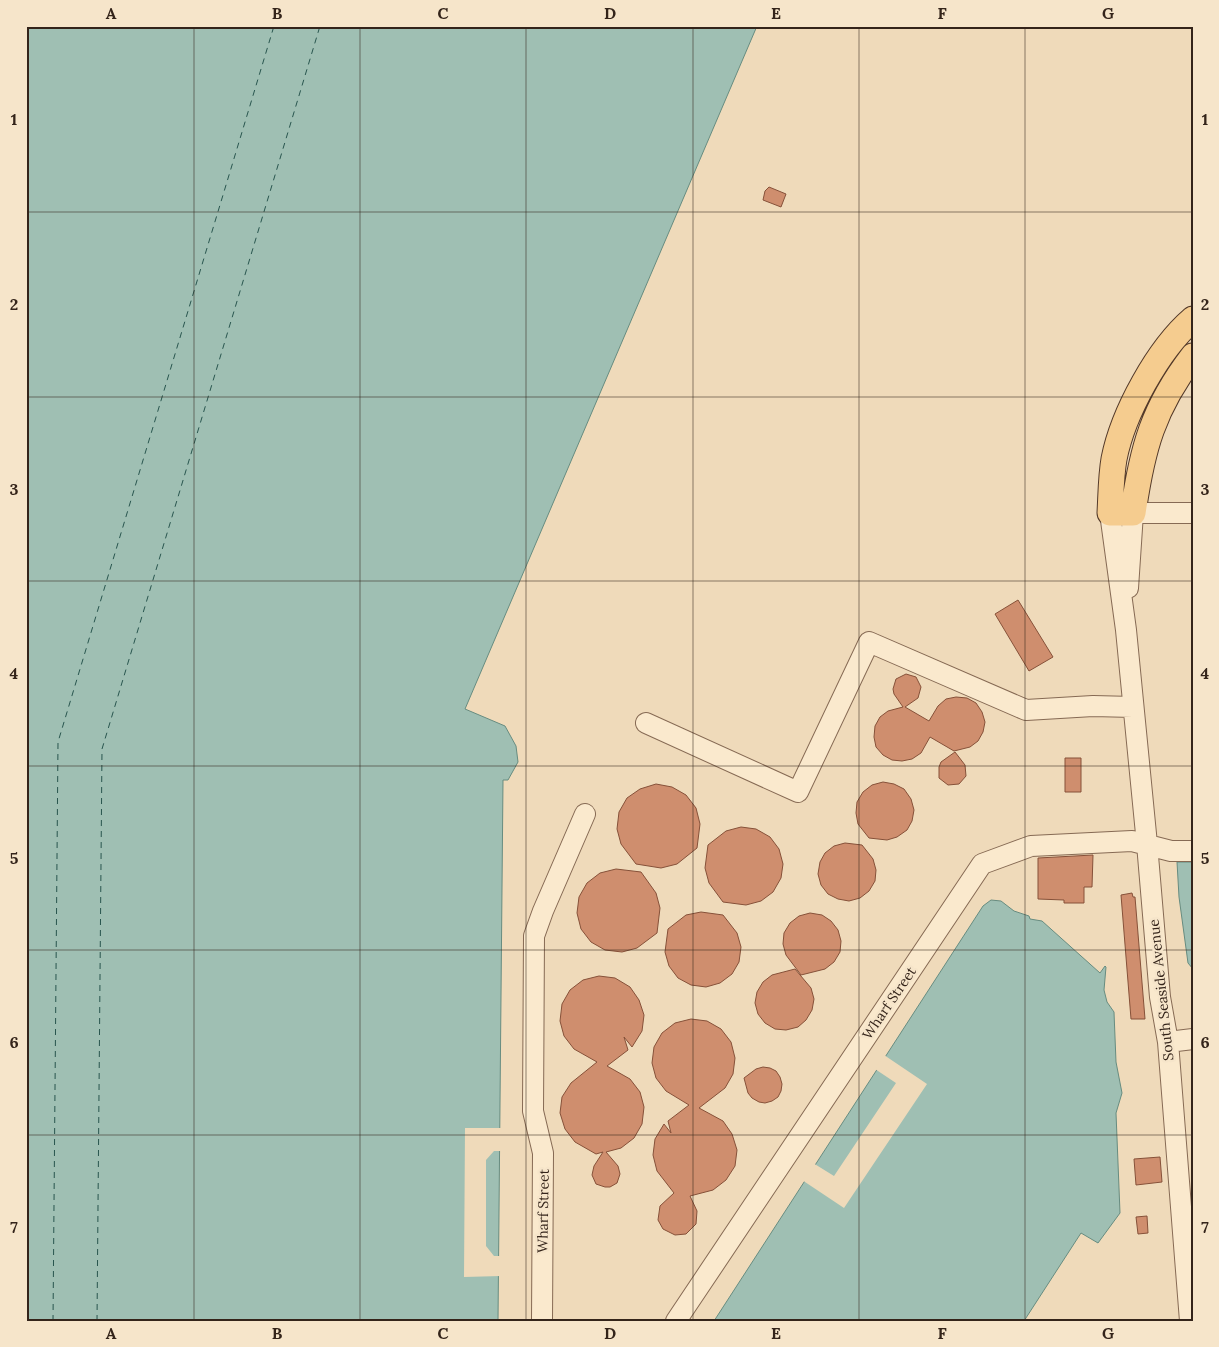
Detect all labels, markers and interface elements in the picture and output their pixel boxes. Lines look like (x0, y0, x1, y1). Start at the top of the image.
text: A (106, 3, 117, 23)
text: B (272, 3, 283, 23)
text: C (437, 3, 449, 23)
text: D (604, 3, 616, 23)
text: E (771, 3, 781, 23)
text: F (937, 3, 947, 23)
text: G (1102, 3, 1114, 23)
text: 1 (11, 109, 17, 129)
text: 1 (1202, 109, 1208, 129)
text: 2 (10, 294, 18, 314)
text: 2 (1201, 294, 1209, 314)
text: 3 (10, 479, 19, 499)
text: 3 (1201, 479, 1210, 499)
text: 4 (10, 663, 19, 683)
text: 4 (1201, 663, 1210, 683)
text: 5 (10, 848, 19, 868)
text: 5 (1201, 848, 1210, 868)
street label: South Seaside Avenue (1145, 918, 1177, 1062)
street label: Wharf Street (858, 963, 920, 1043)
text: 6 (9, 1032, 19, 1052)
text: 6 (1200, 1032, 1210, 1052)
street label: Wharf Street (533, 1168, 553, 1253)
text: 7 (10, 1217, 18, 1237)
text: 7 (1201, 1217, 1209, 1237)
text: A (106, 1323, 117, 1343)
text: B (272, 1323, 283, 1343)
text: C (437, 1323, 449, 1343)
text: D (604, 1323, 616, 1343)
text: E (771, 1323, 781, 1343)
text: F (937, 1323, 947, 1343)
text: G (1102, 1323, 1114, 1343)

